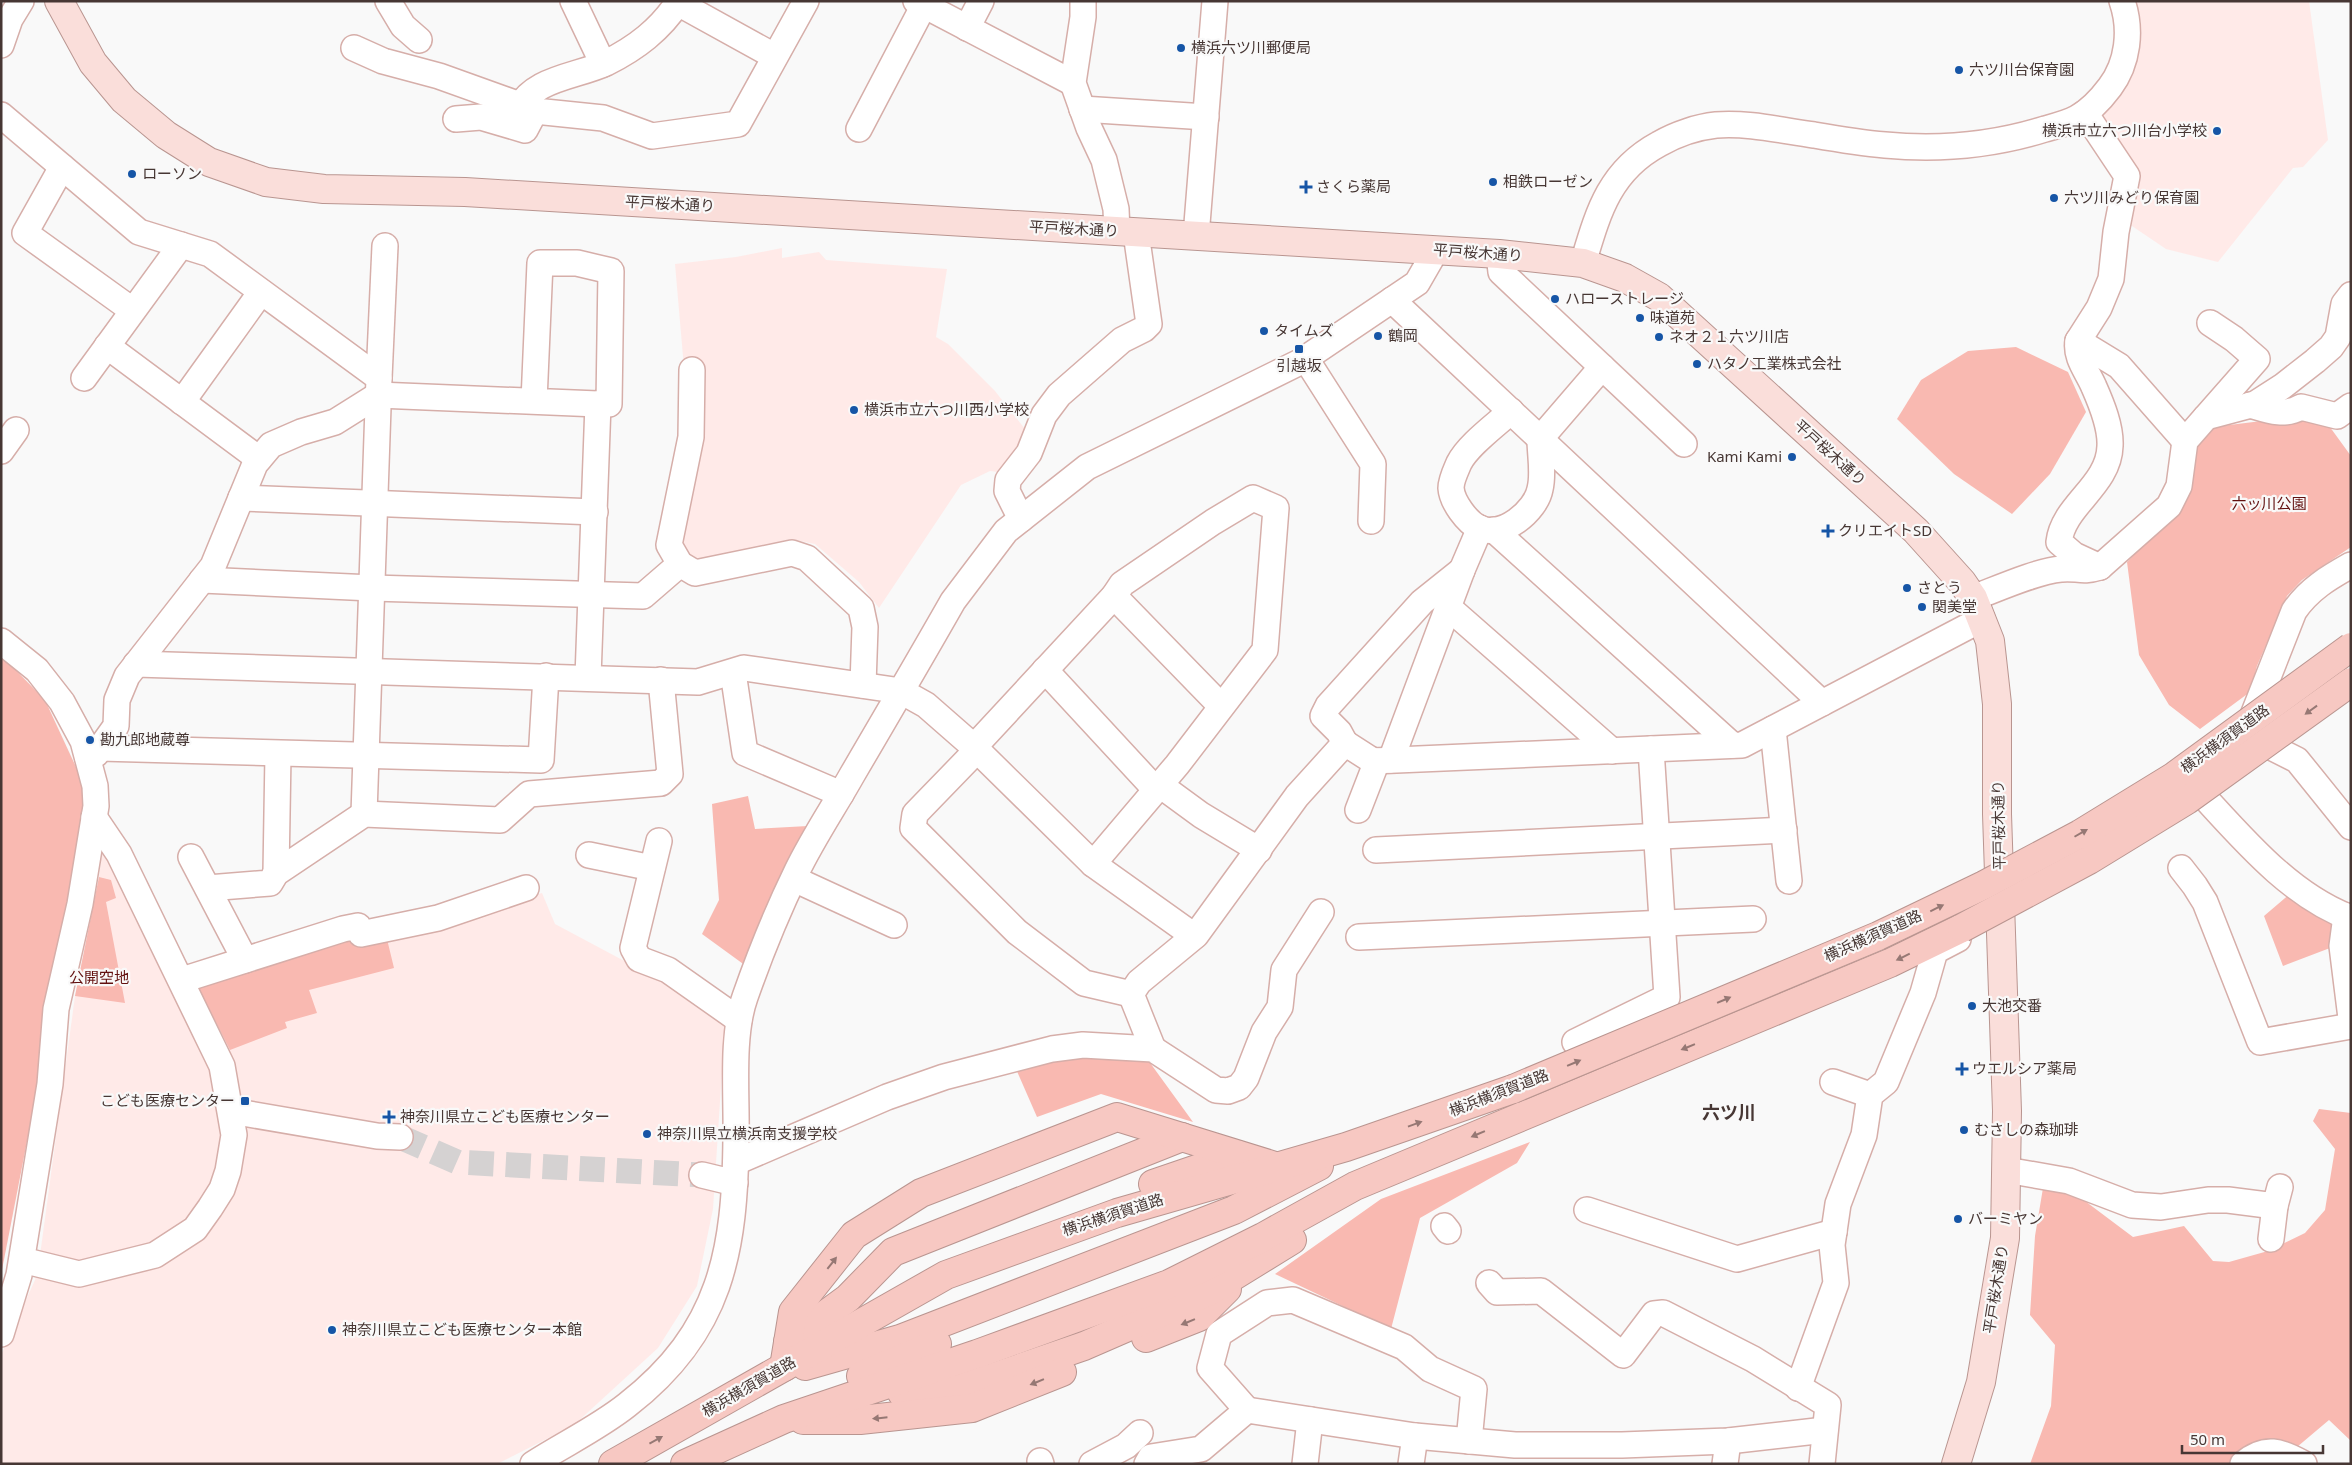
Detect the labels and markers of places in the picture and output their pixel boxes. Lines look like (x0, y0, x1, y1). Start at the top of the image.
place label: 横浜六ツ川郵便局 (1191, 37, 1311, 57)
marker: 横浜六ツ川郵便局 (1175, 42, 1187, 54)
place label: 六ツ川台保育園 (1969, 59, 2074, 79)
marker: 六ツ川台保育園 (1953, 64, 1965, 76)
place label: 横浜市立六つ川台小学校 (2042, 120, 2207, 140)
marker: 横浜市立六つ川台小学校 (2211, 125, 2223, 137)
place label: ローソン (142, 163, 202, 183)
marker: ローソン (126, 168, 138, 180)
place label: 相鉄ローゼン (1503, 171, 1593, 191)
place label: さくら薬局 (1316, 176, 1391, 196)
marker: 相鉄ローゼン (1487, 176, 1499, 188)
marker: さくら薬局 (1300, 181, 1312, 193)
place label: 六ツ川みどり保育園 (2064, 187, 2199, 207)
marker: 六ツ川みどり保育園 (2048, 192, 2060, 204)
place label: ハローストレージ (1565, 288, 1684, 308)
marker: ハローストレージ (1549, 293, 1561, 305)
place label: 味道苑 (1650, 307, 1695, 327)
marker: 味道苑 (1634, 312, 1646, 324)
place label: タイムズ (1274, 320, 1334, 340)
marker: タイムズ (1258, 325, 1270, 337)
place label: 鶴岡 (1388, 325, 1418, 345)
place label: ネオ２１六ツ川店 (1669, 326, 1789, 346)
marker: 鶴岡 (1372, 330, 1384, 342)
marker: ネオ２１六ツ川店 (1653, 331, 1665, 343)
marker: 引越坂 (1293, 343, 1305, 355)
place label: ハタノ工業株式会社 (1707, 353, 1842, 373)
place label: 引越坂 (1276, 355, 1322, 375)
marker: ハタノ工業株式会社 (1691, 358, 1703, 370)
place label: 横浜市立六つ川西小学校 (864, 399, 1029, 419)
marker: 横浜市立六つ川西小学校 (848, 404, 860, 416)
place label: Kami Kami (1707, 446, 1782, 466)
marker: Kami Kami (1786, 451, 1798, 463)
place label: クリエイトSD (1838, 520, 1932, 540)
marker: クリエイトSD (1822, 525, 1834, 537)
place label: さとう (1917, 577, 1962, 597)
marker: さとう (1901, 582, 1913, 594)
place label: 関美堂 (1932, 596, 1977, 616)
marker: 関美堂 (1916, 601, 1928, 613)
place label: 勘九郎地蔵尊 (100, 729, 190, 749)
marker: 勘九郎地蔵尊 (84, 734, 96, 746)
place label: 大池交番 (1982, 995, 2042, 1015)
marker: 大池交番 (1966, 1000, 1978, 1012)
place label: ウエルシア薬局 (1972, 1058, 2077, 1078)
marker: ウエルシア薬局 (1956, 1063, 1968, 1075)
place label: こども医療センター (100, 1090, 235, 1110)
marker: こども医療センター (239, 1095, 251, 1107)
place label: 神奈川県立こども医療センター (400, 1106, 610, 1126)
marker: 神奈川県立こども医療センター (382, 1110, 396, 1124)
place label: むさしの森珈琲 (1974, 1119, 2079, 1139)
place label: 神奈川県立横浜南支援学校 (657, 1123, 837, 1143)
marker: むさしの森珈琲 (1958, 1124, 1970, 1136)
marker: 神奈川県立横浜南支援学校 (641, 1128, 653, 1140)
place label: バーミヤン (1968, 1208, 2043, 1228)
marker: バーミヤン (1952, 1213, 1964, 1225)
place label: 神奈川県立こども医療センター本館 (342, 1319, 582, 1339)
marker: 神奈川県立こども医療センター本館 (326, 1324, 338, 1336)

